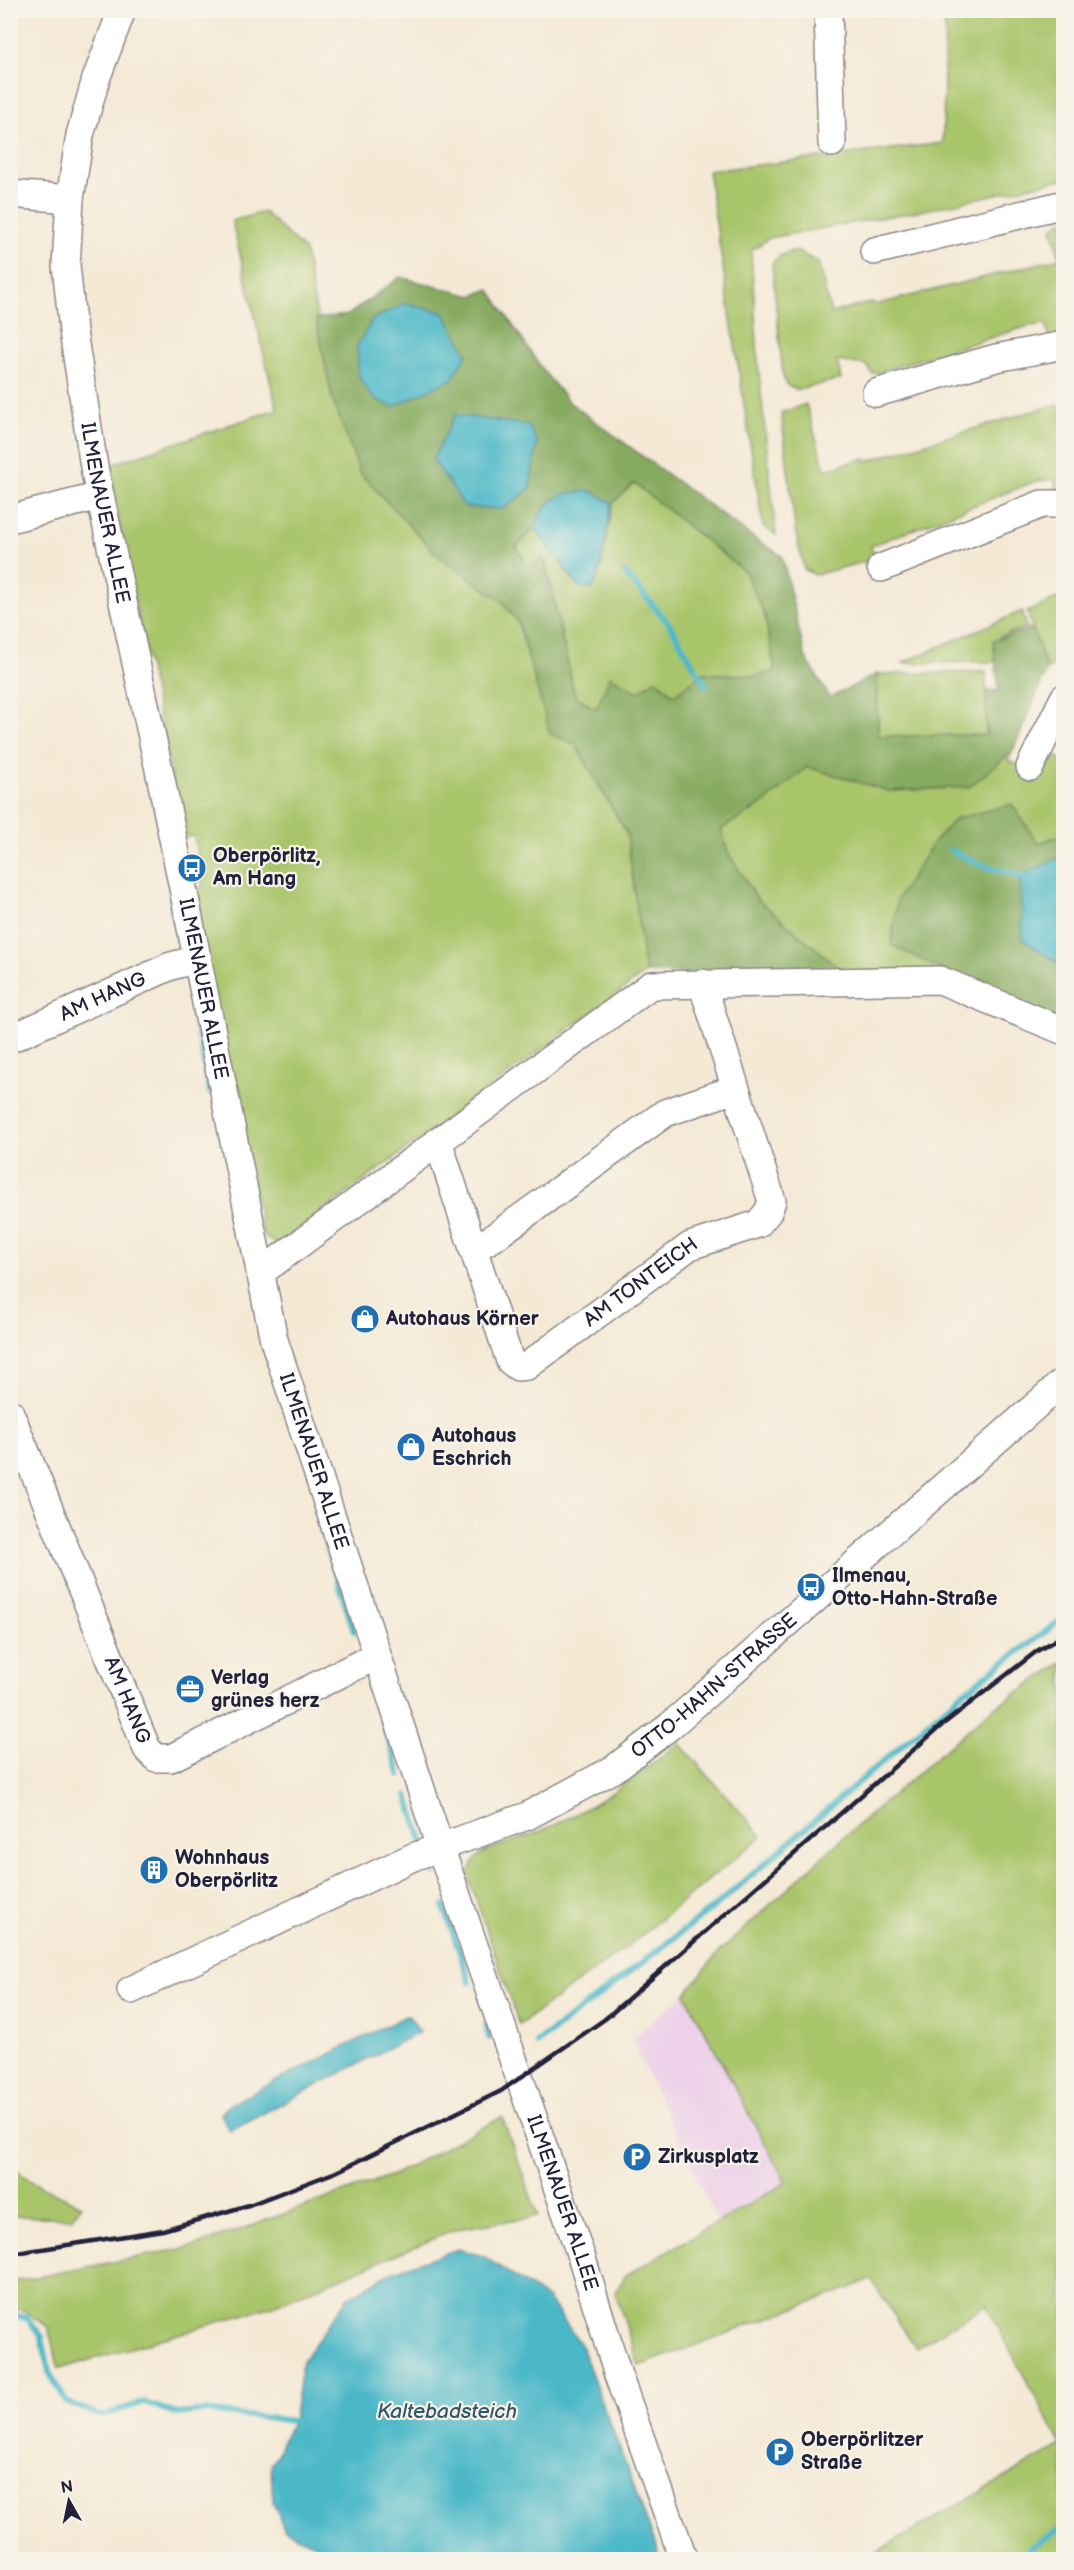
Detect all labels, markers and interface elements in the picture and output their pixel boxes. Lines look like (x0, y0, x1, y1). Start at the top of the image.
street label: ILMENAUER ALLEE (75, 421, 135, 606)
place label: Oberpörlitz, Am Hang (212, 844, 321, 891)
bus stop icon: Oberpörlitz, Am Hang (176, 852, 208, 884)
street label: ILMENAUER ALLEE (173, 896, 233, 1081)
street label: AM HANG (56, 967, 150, 1027)
street label: AM TONTEICH (579, 1232, 703, 1332)
shop icon: Autohaus Körner (349, 1303, 381, 1335)
place label: Autohaus Körner (385, 1307, 540, 1331)
street label: ILMENAUER ALLEE (274, 1370, 354, 1553)
place label: Autohaus Eschrich (431, 1424, 517, 1471)
shop icon: Autohaus Eschrich (395, 1431, 427, 1463)
place label: Ilmenau, Otto-Hahn-Straße (832, 1564, 997, 1611)
bus stop icon: Ilmenau, Otto-Hahn-Straße (795, 1571, 827, 1603)
street label: OTTO-HAHN-STRASSE (626, 1608, 802, 1764)
street label: AM HANG (99, 1653, 155, 1747)
place label: Verlag grünes herz (211, 1666, 320, 1713)
office icon: Verlag grünes herz (174, 1673, 206, 1705)
place label: Wohnhaus Oberpörlitz (175, 1846, 278, 1893)
building icon: Wohnhaus Oberpörlitz (138, 1854, 170, 1886)
street label: ILMENAUER ALLEE (521, 2112, 603, 2294)
parking icon: Zirkusplatz (621, 2141, 653, 2173)
place label: Zirkusplatz (658, 2145, 759, 2169)
water label: Kaltebadsteich (377, 2399, 517, 2424)
place label: Oberpörlitzer Straße (801, 2428, 924, 2475)
parking icon: Oberpörlitzer Straße (764, 2436, 796, 2468)
north arrow (39, 2471, 99, 2531)
text: N (59, 2477, 74, 2498)

